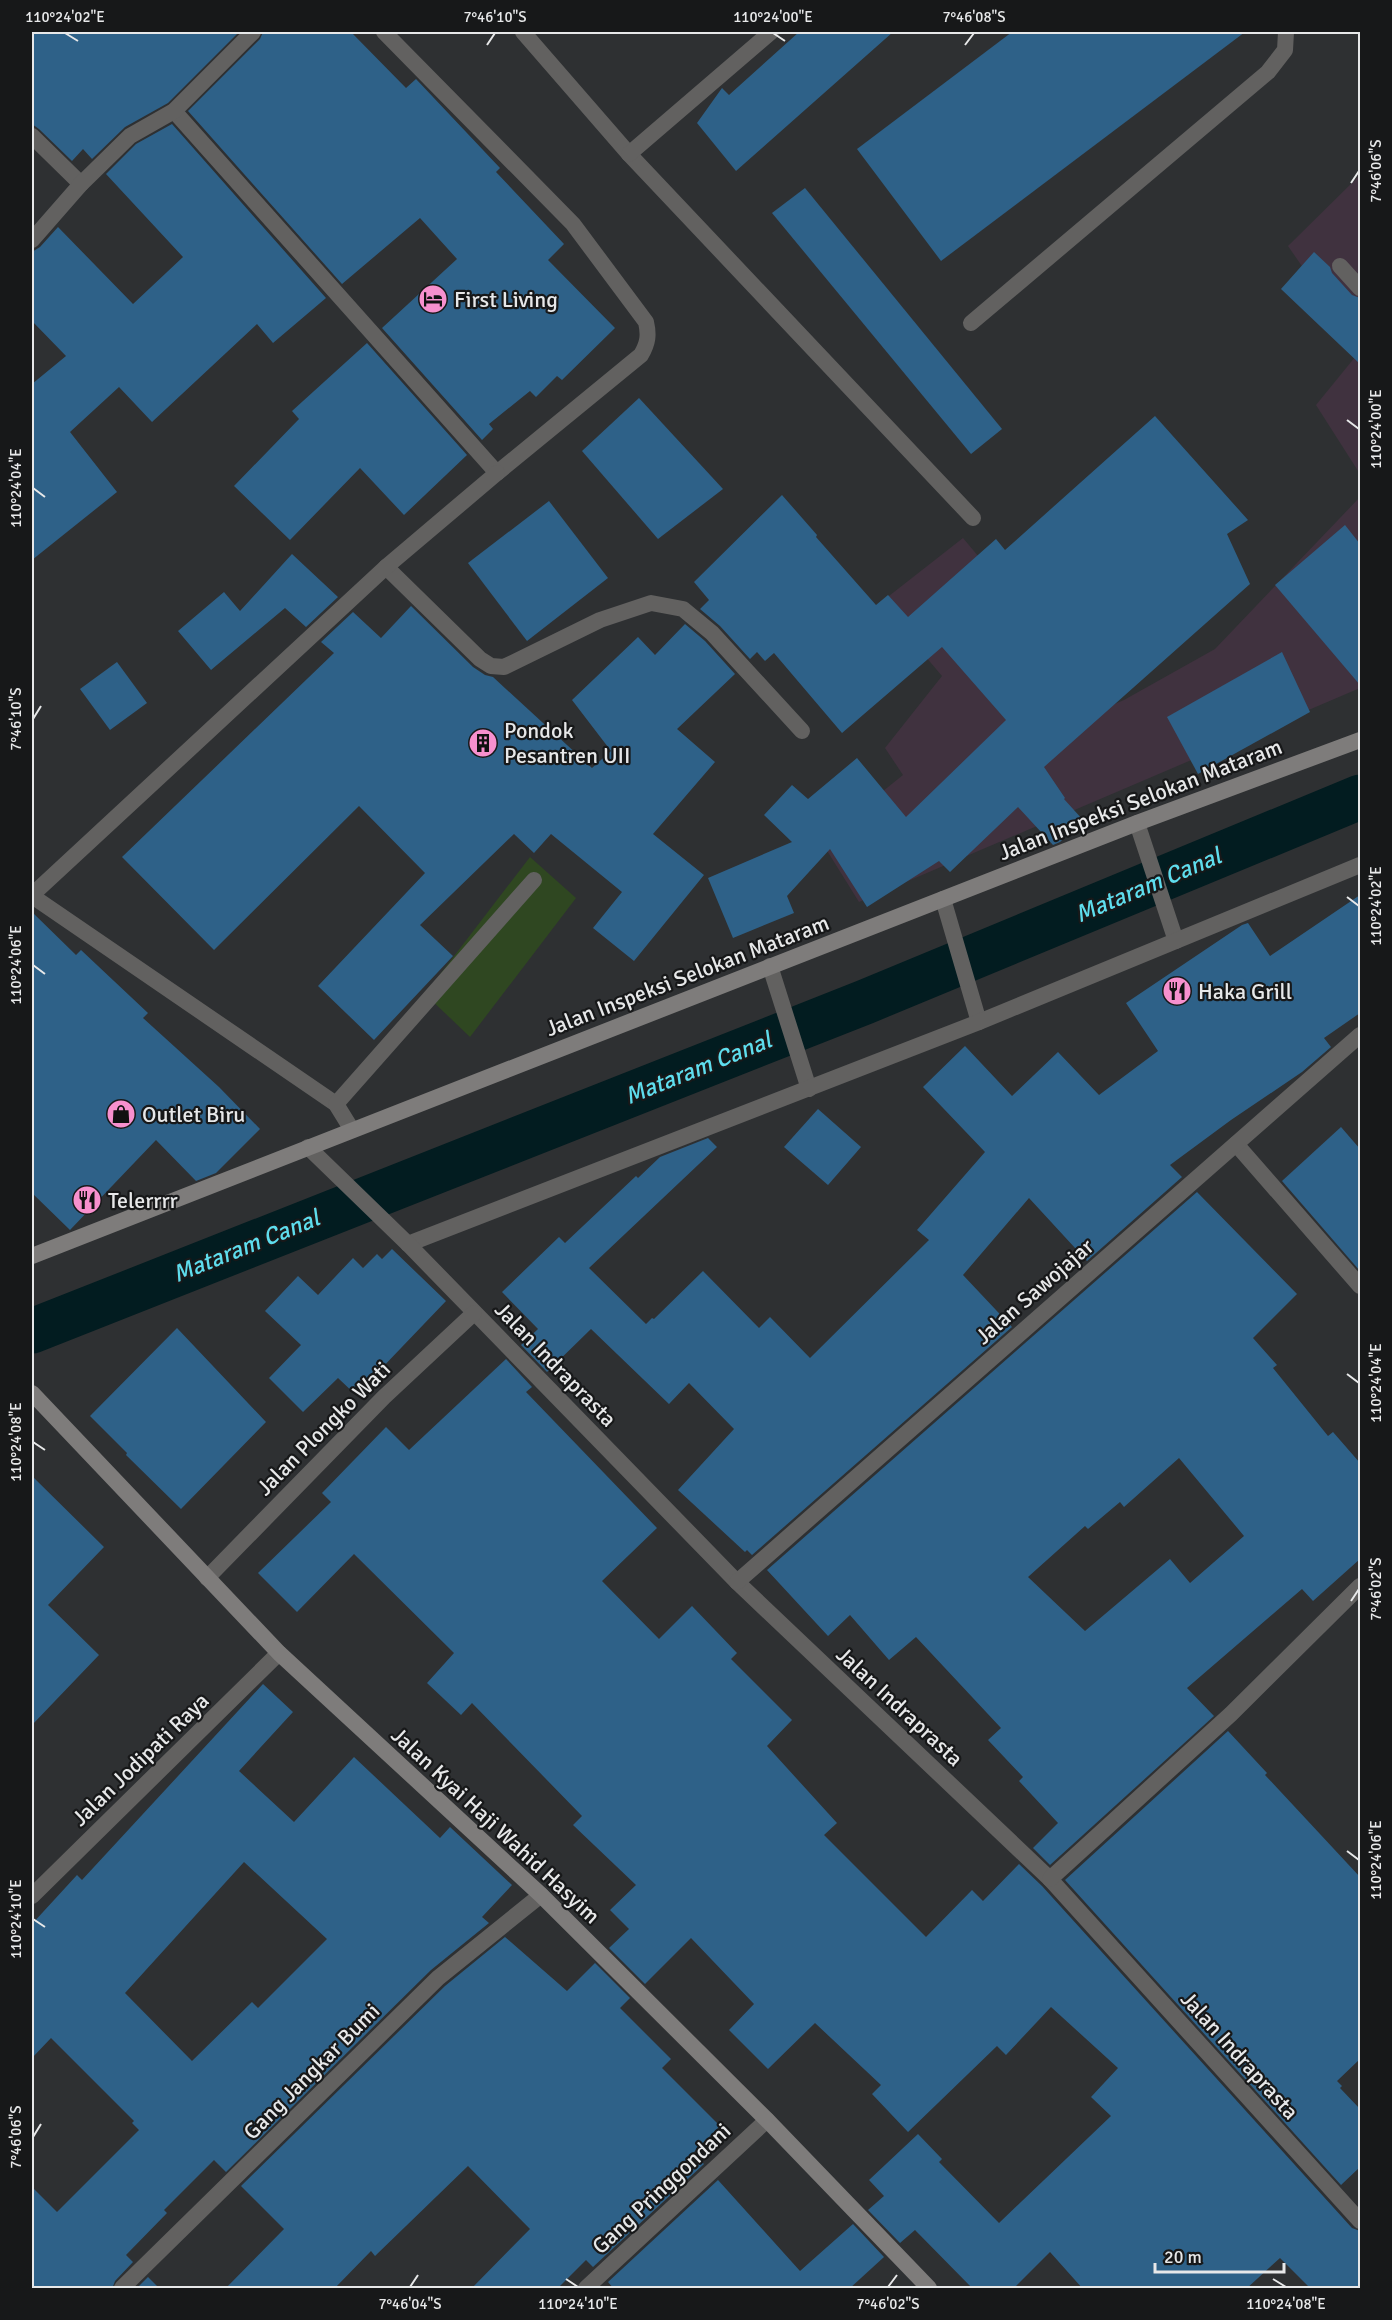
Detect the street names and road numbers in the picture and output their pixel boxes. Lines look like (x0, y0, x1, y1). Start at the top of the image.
street label: Jalan Inspeksi Selokan Mataram (995, 733, 1286, 866)
street label: Jalan Inspeksi Selokan Mataram (542, 909, 833, 1042)
street label: Jalan Sawojajar (970, 1233, 1099, 1350)
street label: Jalan Indraprasta (489, 1296, 622, 1432)
street label: Jalan Plongko Wati (251, 1356, 396, 1501)
street label: Jalan Indraprasta (831, 1641, 969, 1772)
street label: Jalan Jodipati Raya (66, 1687, 215, 1832)
street label: Jalan Kyai Haji Wahid Hasyim (386, 1721, 606, 1929)
street label: Jalan Indraprasta (1175, 1986, 1304, 2125)
street label: Gang Jangkar Bumi (238, 1998, 385, 2145)
street label: Gang Pringgondani (586, 2117, 736, 2260)

